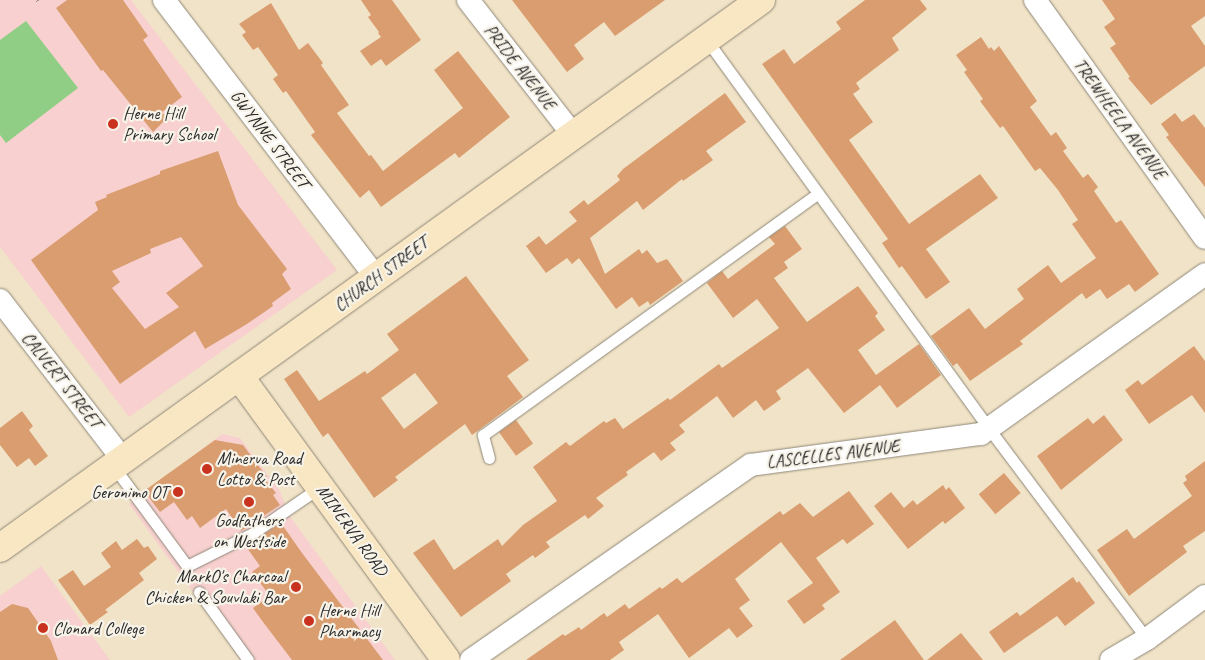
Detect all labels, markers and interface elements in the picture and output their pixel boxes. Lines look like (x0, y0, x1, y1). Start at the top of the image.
street label: PRIDE AVENUE (480, 19, 560, 115)
street label: TREWHEELA AVENUE (1069, 55, 1171, 183)
street label: GWYNNE STREET (226, 85, 314, 193)
place label: Herne Hill Primary School (123, 103, 215, 146)
marker: Herne Hill Primary School (107, 118, 119, 130)
street label: CHURCH STREET (329, 232, 433, 316)
street label: CALVERT STREET (18, 327, 106, 433)
street label: LASCELLES AVENUE (765, 435, 901, 473)
place label: Minerva Road Lotto & Post (217, 448, 302, 490)
marker: Minerva Road Lotto & Post (201, 463, 213, 475)
street label: MINERVA ROAD (311, 480, 393, 580)
place label: Geronimo OT (91, 481, 168, 503)
marker: Geronimo OT (172, 486, 184, 498)
marker: Godfathers on Westside (243, 496, 255, 508)
place label: Godfathers on Westside (213, 510, 285, 552)
place label: MarkO's Charcoal Chicken & Souvlaki Bar (144, 566, 286, 608)
marker: MarkO's Charcoal Chicken & Souvlaki Bar (290, 581, 302, 593)
place label: Herne Hill Pharmacy (319, 600, 380, 642)
marker: Herne Hill Pharmacy (303, 615, 315, 627)
place label: Clonard College (53, 617, 143, 639)
marker: Clonard College (37, 622, 49, 634)

